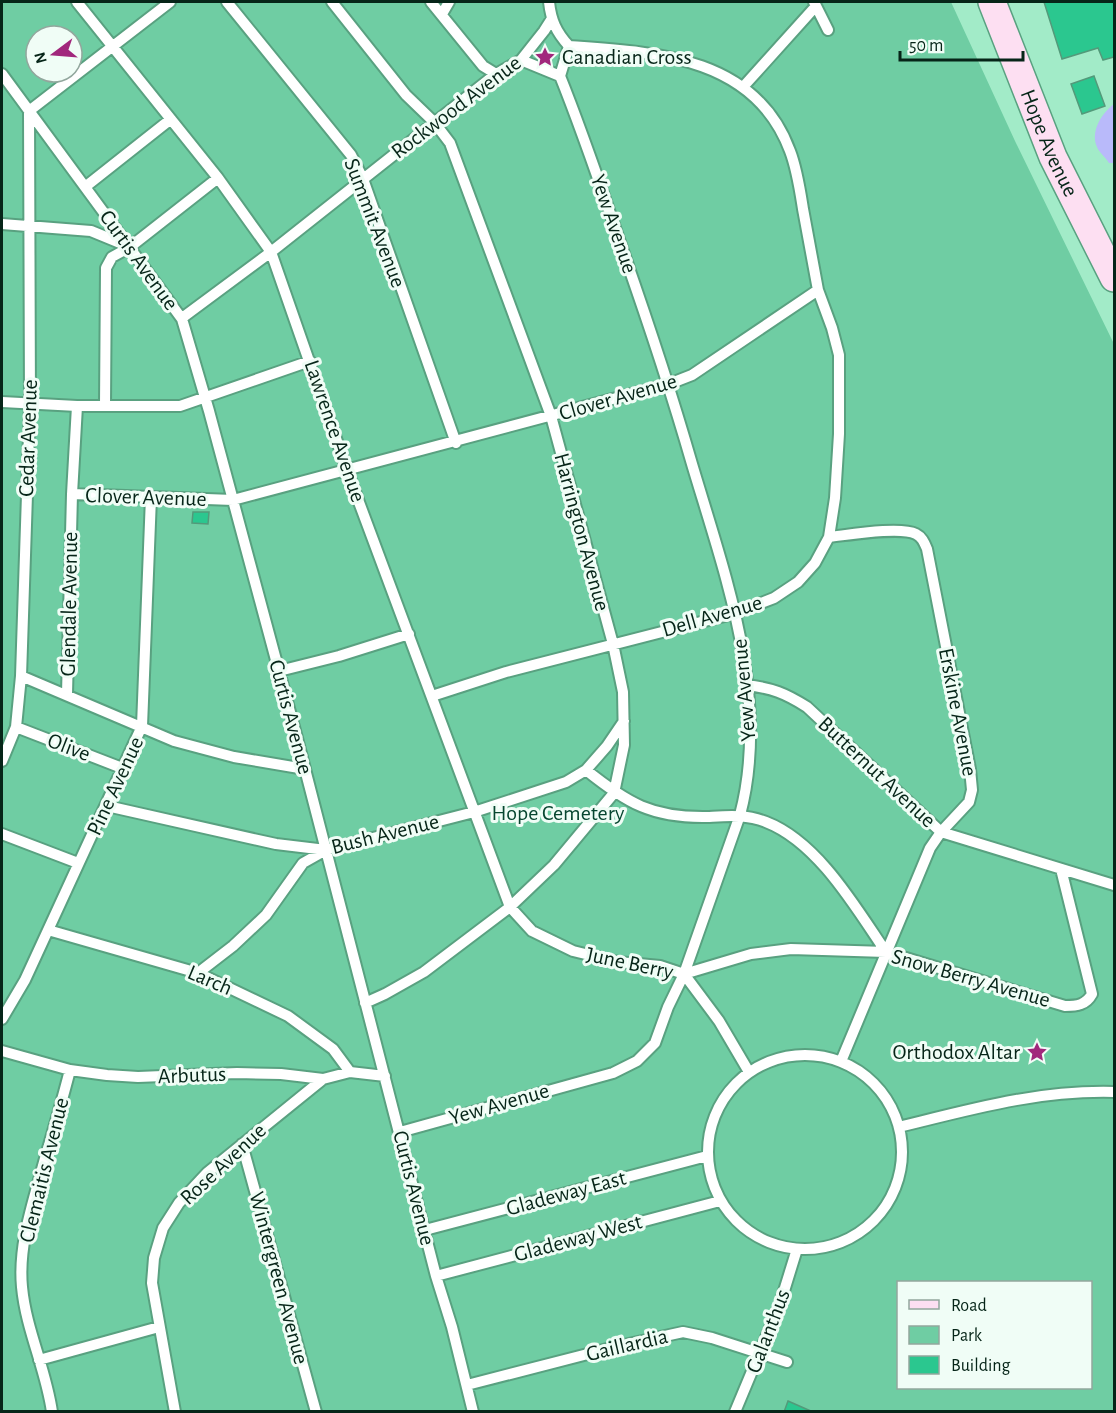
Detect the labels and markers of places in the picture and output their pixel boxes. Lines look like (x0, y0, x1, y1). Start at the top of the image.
place icon: Canadian Cross (533, 45, 557, 69)
place label: Canadian Cross (562, 46, 692, 68)
place icon: Orthodox Altar (1025, 1040, 1049, 1064)
place label: Orthodox Altar (892, 1041, 1020, 1063)

